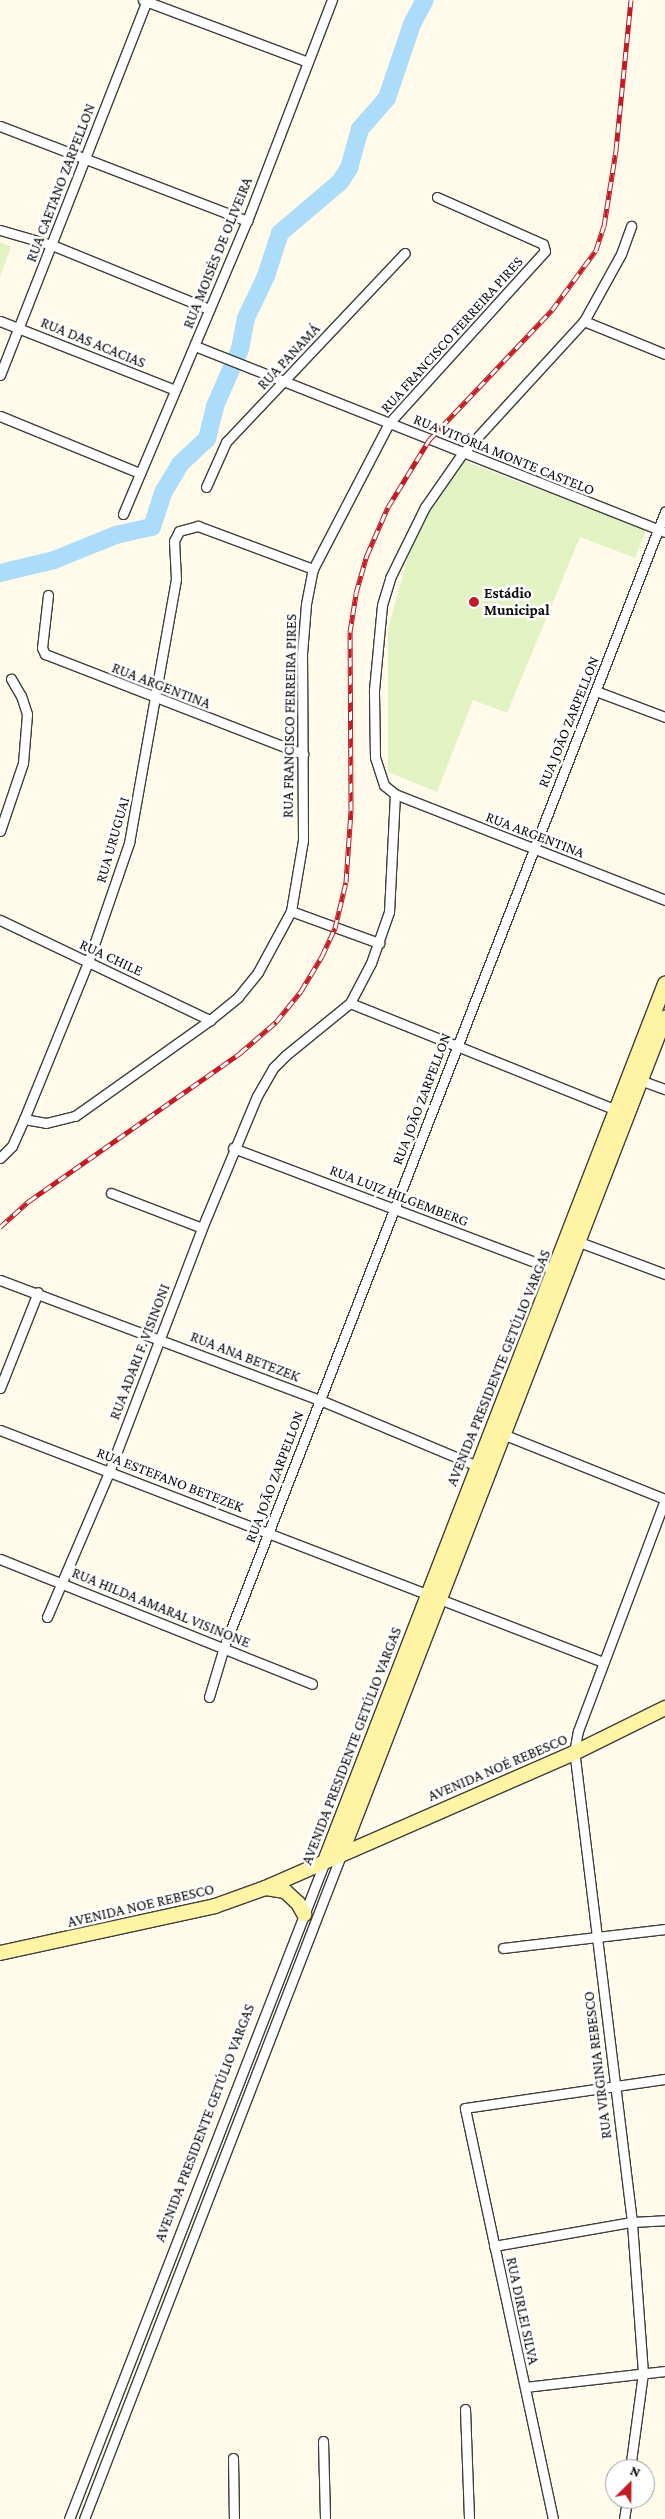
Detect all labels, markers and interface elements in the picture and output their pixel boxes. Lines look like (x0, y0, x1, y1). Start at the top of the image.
street label: RUA CAETANO ZARPELLON (22, 101, 100, 265)
street label: RUA MOISÉS DE OLIVEIRA (179, 175, 257, 331)
street label: RUA FRANCISCO FERREIRA PIRES (377, 253, 527, 417)
street label: RUA DAS ACACIAS (38, 314, 148, 372)
street label: RUA PANAMÁ (254, 320, 324, 394)
street label: RUA VITÓRIA MONTE CASTELO (411, 410, 597, 500)
place label: Estádio Municipal (484, 584, 550, 619)
marker: Estádio Municipal (468, 596, 480, 608)
street label: RUA FRANCISCO FERREIRA PIRES (279, 614, 301, 818)
street label: RUA JOÃO ZARPELLON (534, 654, 604, 790)
street label: RUA ARGENTINA (109, 659, 213, 713)
street label: RUA URUGUAI (92, 795, 134, 885)
street label: RUA ARGENTINA (483, 808, 587, 862)
street label: RUA CHILE (76, 936, 146, 980)
street label: RUA JOÃO ZARPELLON (389, 1030, 455, 1168)
street label: RUA LUIZ HILGEMBERG (327, 1161, 471, 1231)
street label: AVENIDA PRESIDENTE GETÚLIO VARGAS (443, 1247, 555, 1489)
street label: RUA ADARI F. VISINONI (106, 1282, 174, 1422)
street label: RUA ANA BETEZEK (188, 1328, 302, 1386)
street label: RUA JOÃO ZARPELLON (242, 1408, 308, 1546)
street label: RUA ESTEFANO BETEZEK (94, 1444, 246, 1516)
street label: RUA HILDA AMARAL VISINONE (69, 1564, 253, 1652)
street label: AVENIDA PRESIDENTE GETÚLIO VARGAS (298, 1625, 406, 1867)
street label: AVENIDA NOÉ REBESCO (425, 1730, 571, 1806)
street label: AVENIDA NOE REBESCO (66, 1880, 216, 1932)
street label: RUA VIRGINIA REBESCO (580, 1990, 616, 2140)
street label: AVENIDA PRESIDENTE GETÚLIO VARGAS (151, 2002, 259, 2244)
street label: RUA DIRLEI SILVA (502, 2256, 542, 2366)
north arrow (605, 2459, 655, 2509)
text: N (628, 2462, 643, 2480)

